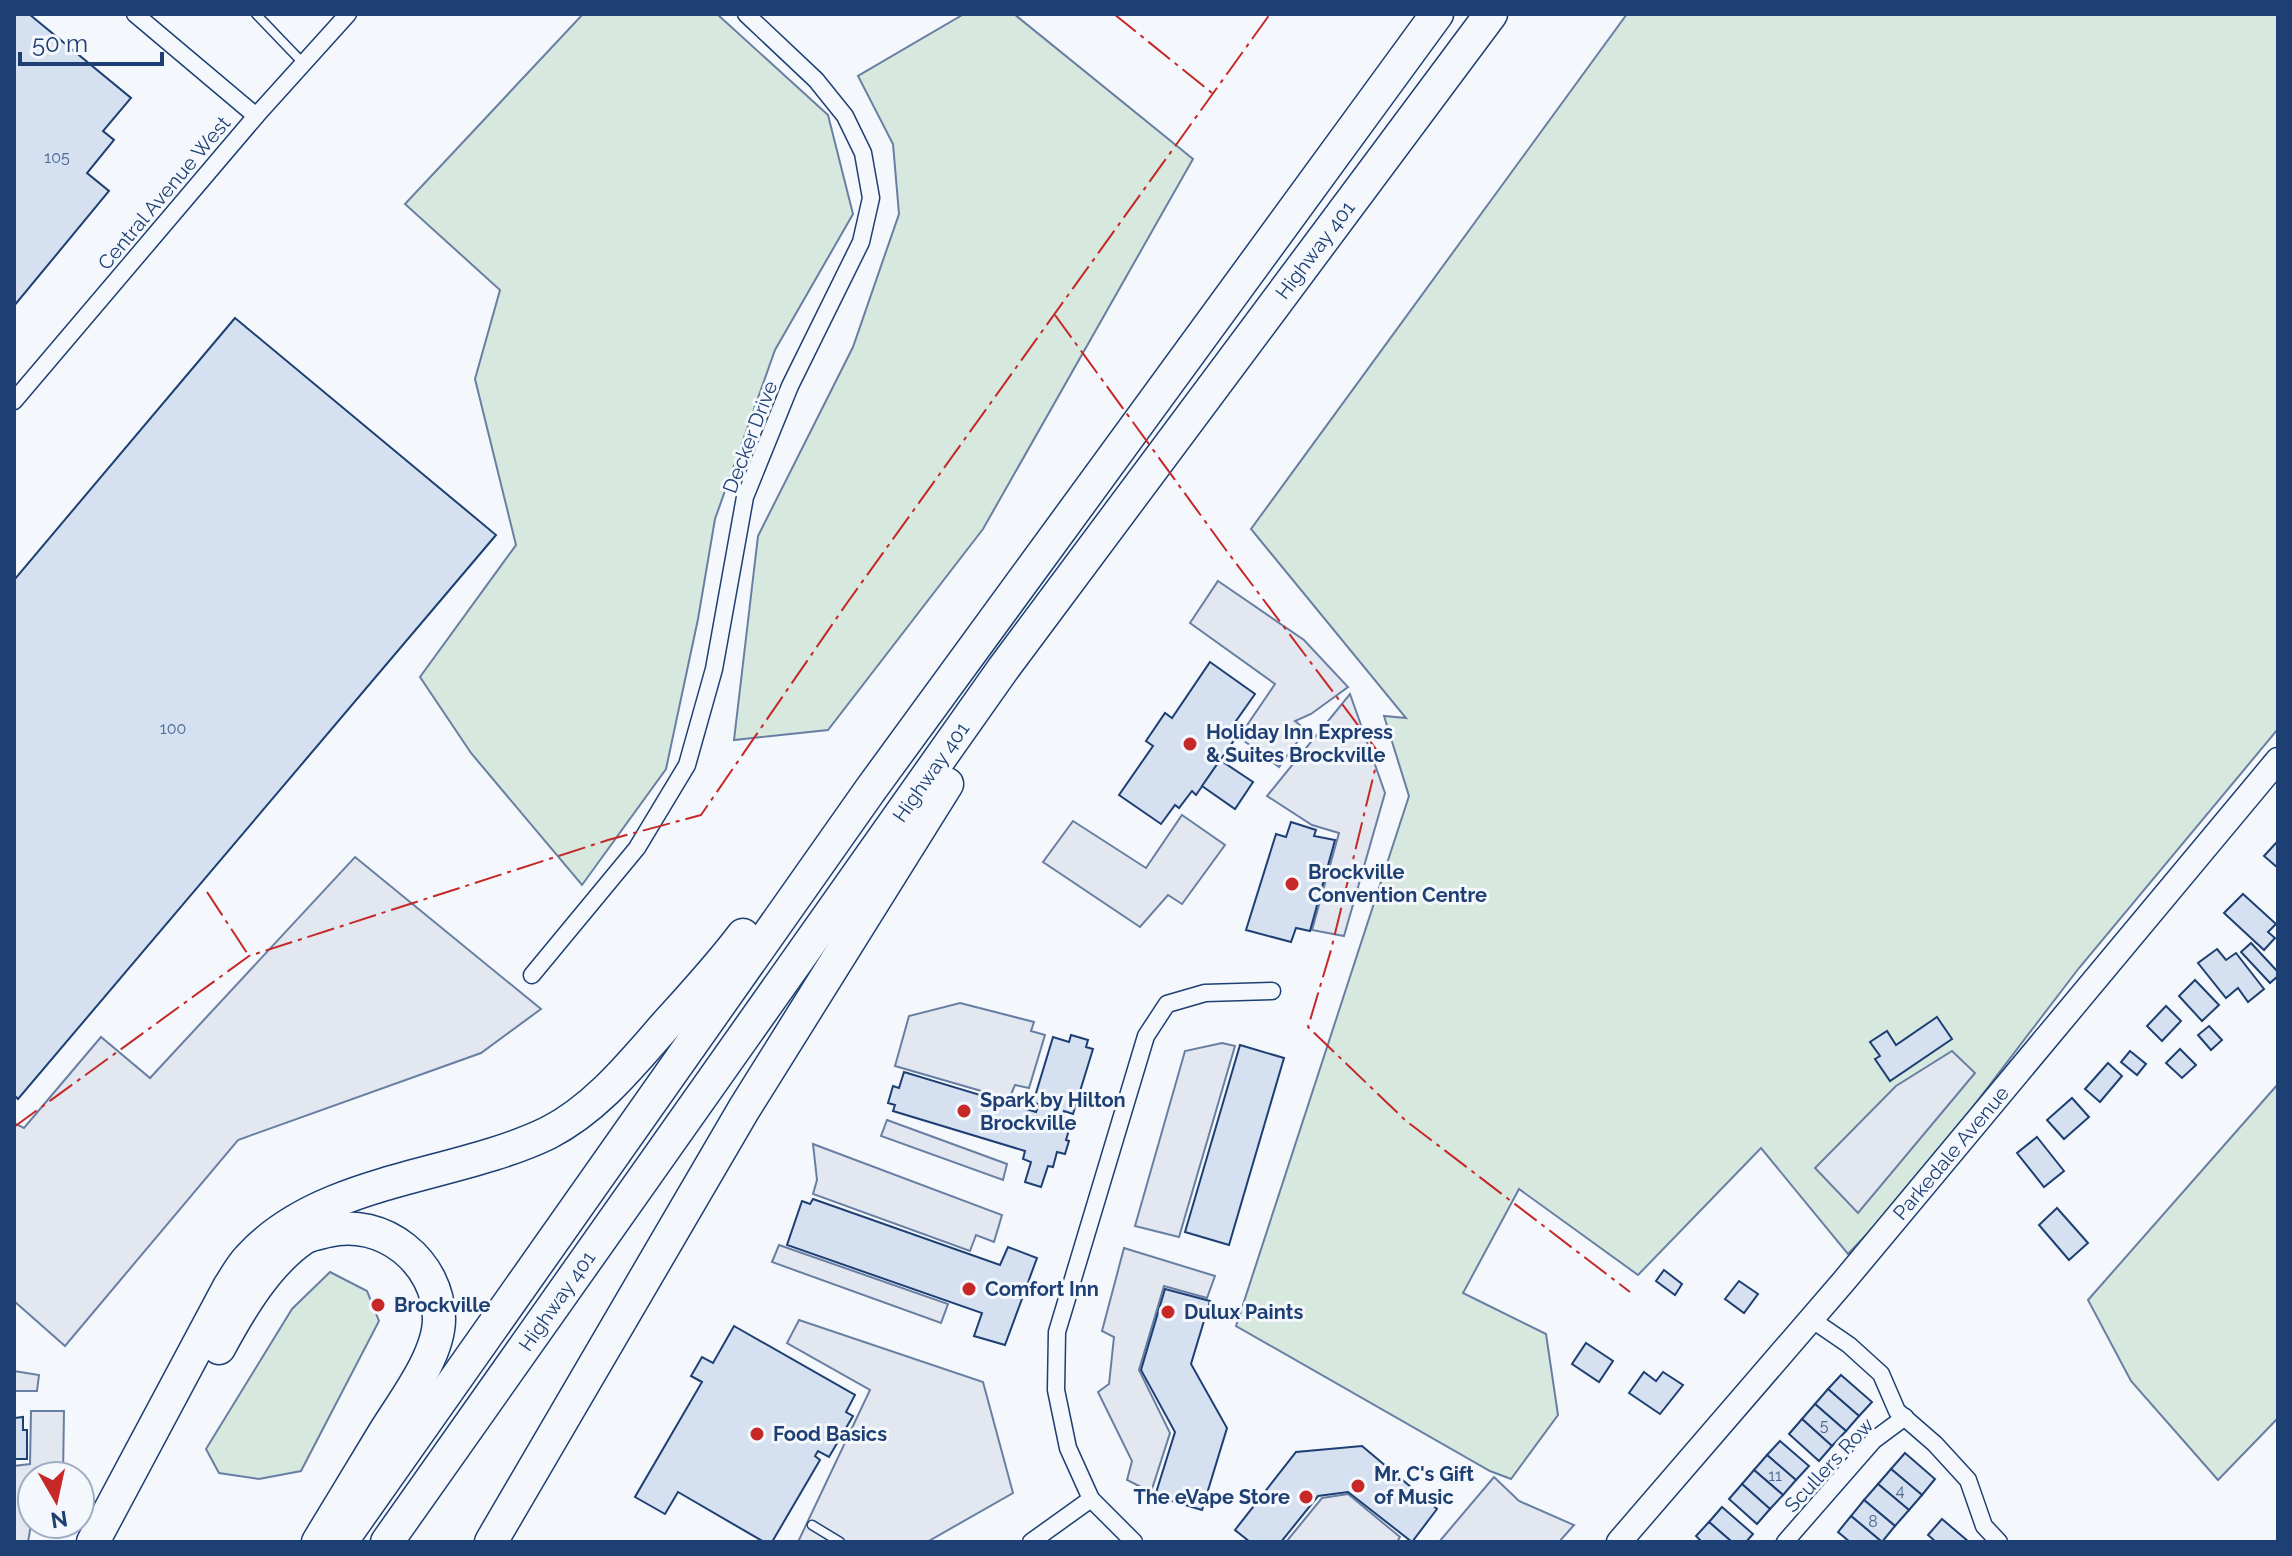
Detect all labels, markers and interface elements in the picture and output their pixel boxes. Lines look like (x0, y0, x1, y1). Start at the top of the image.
scale bar (20, 16, 162, 66)
text: 50 m (32, 29, 88, 58)
street label: Central Avenue West (93, 111, 235, 275)
house number: 105 (44, 148, 70, 167)
street label: Highway 401 (1270, 196, 1360, 304)
street label: Decker Drive (718, 377, 782, 496)
street label: Highway 401 (888, 717, 975, 827)
house number: 100 (160, 719, 186, 738)
place label: Holiday Inn Express & Suites Brockville (1206, 720, 1393, 767)
marker: Holiday Inn Express & Suites Brockville (1181, 735, 1199, 753)
place label: Brockville Convention Centre (1308, 860, 1487, 907)
marker: Brockville Convention Centre (1283, 875, 1301, 893)
street label: Parkedale Avenue (1888, 1081, 2014, 1225)
place label: Spark by Hilton Brockville (980, 1088, 1126, 1135)
marker: Spark by Hilton Brockville (955, 1102, 973, 1120)
street label: Highway 401 (514, 1246, 601, 1356)
place label: Comfort Inn (985, 1277, 1099, 1301)
marker: Comfort Inn (960, 1280, 978, 1298)
place label: Brockville (394, 1293, 491, 1317)
marker: Brockville (369, 1296, 387, 1314)
place label: Dulux Paints (1184, 1300, 1303, 1324)
marker: Dulux Paints (1159, 1303, 1177, 1321)
street label: Scullers Row (1779, 1413, 1879, 1517)
house number: 5 (1820, 1416, 1829, 1435)
place label: Food Basics (773, 1422, 887, 1446)
marker: Food Basics (748, 1425, 766, 1443)
north arrow (16, 1460, 96, 1540)
place label: Mr. C's Gift of Music (1374, 1462, 1474, 1509)
house number: 11 (1768, 1466, 1782, 1485)
marker: Mr. C's Gift of Music (1349, 1477, 1367, 1495)
house number: 4 (1896, 1481, 1905, 1500)
place label: The eVape Store (1133, 1485, 1290, 1509)
marker: The eVape Store (1297, 1488, 1315, 1506)
text: N (49, 1506, 69, 1534)
house number: 8 (1868, 1512, 1878, 1531)

